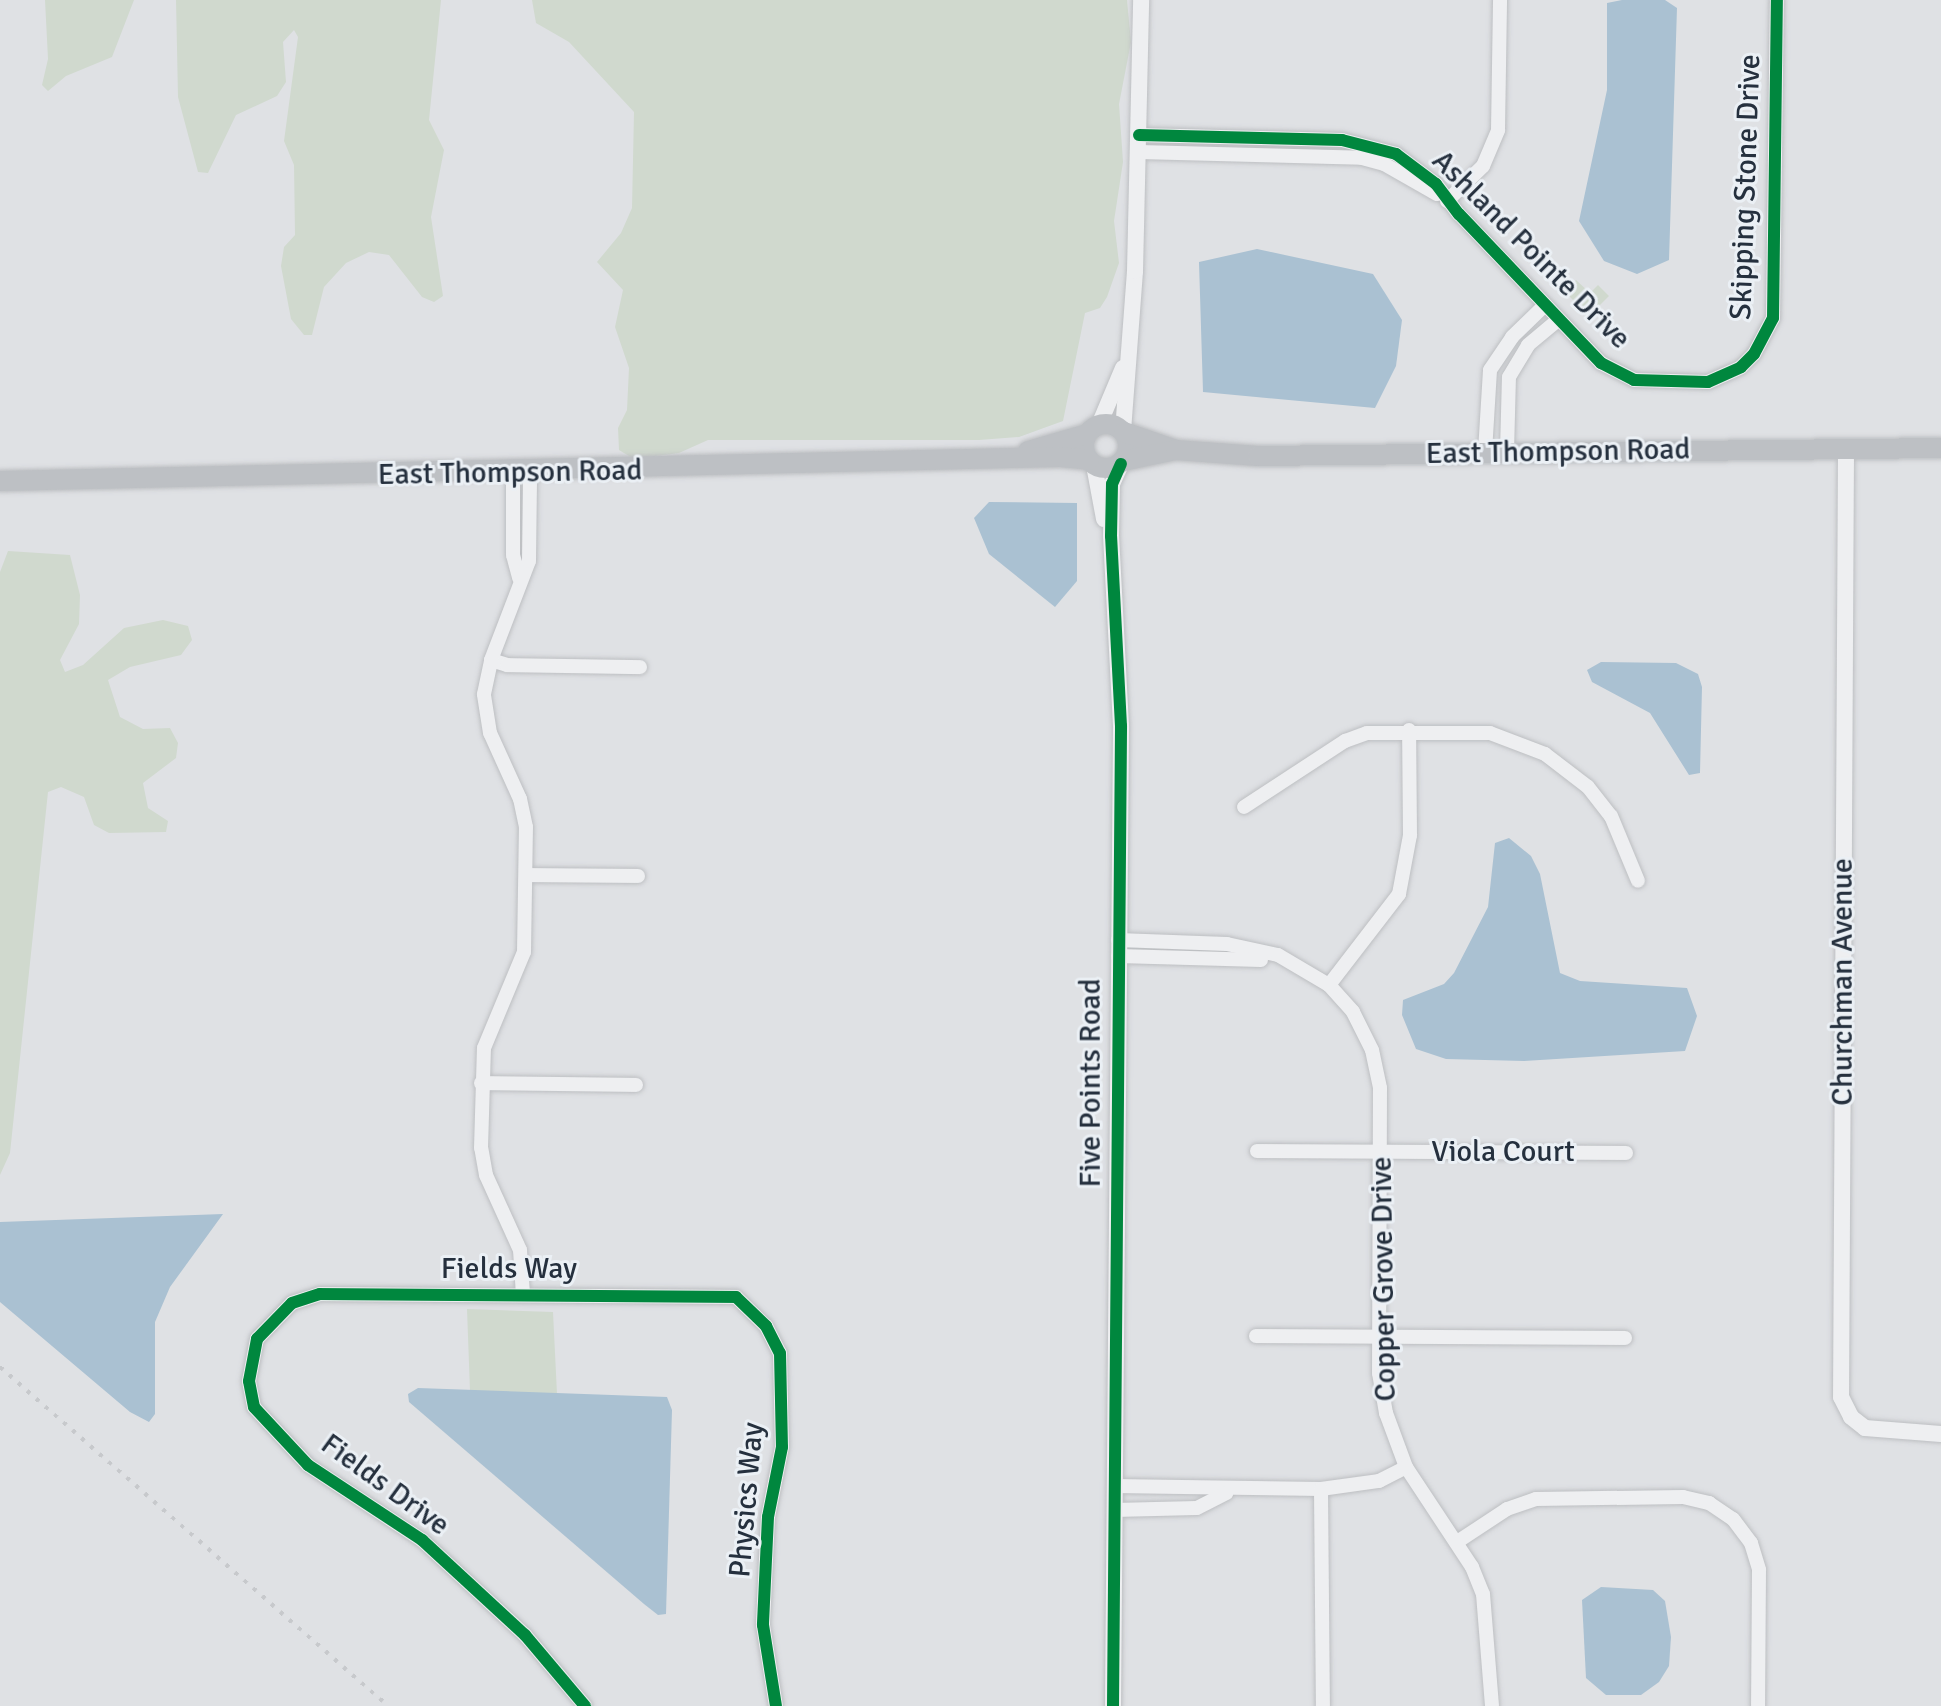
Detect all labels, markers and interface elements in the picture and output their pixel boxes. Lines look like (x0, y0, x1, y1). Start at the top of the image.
street label: Skipping Stone Drive (1723, 53, 1769, 321)
street label: Ashland Pointe Drive (1424, 143, 1638, 357)
street label: East Thompson Road (1425, 432, 1691, 472)
street label: East Thompson Road (377, 453, 643, 493)
street label: Churchman Avenue (1825, 858, 1861, 1106)
street label: Five Points Road (1073, 978, 1109, 1188)
street label: Viola Court (1431, 1134, 1575, 1170)
street label: Copper Grove Drive (1364, 1156, 1404, 1402)
street label: Fields Way (441, 1251, 577, 1287)
street label: Physics Way (722, 1421, 772, 1579)
street label: Fields Drive (314, 1426, 456, 1544)

